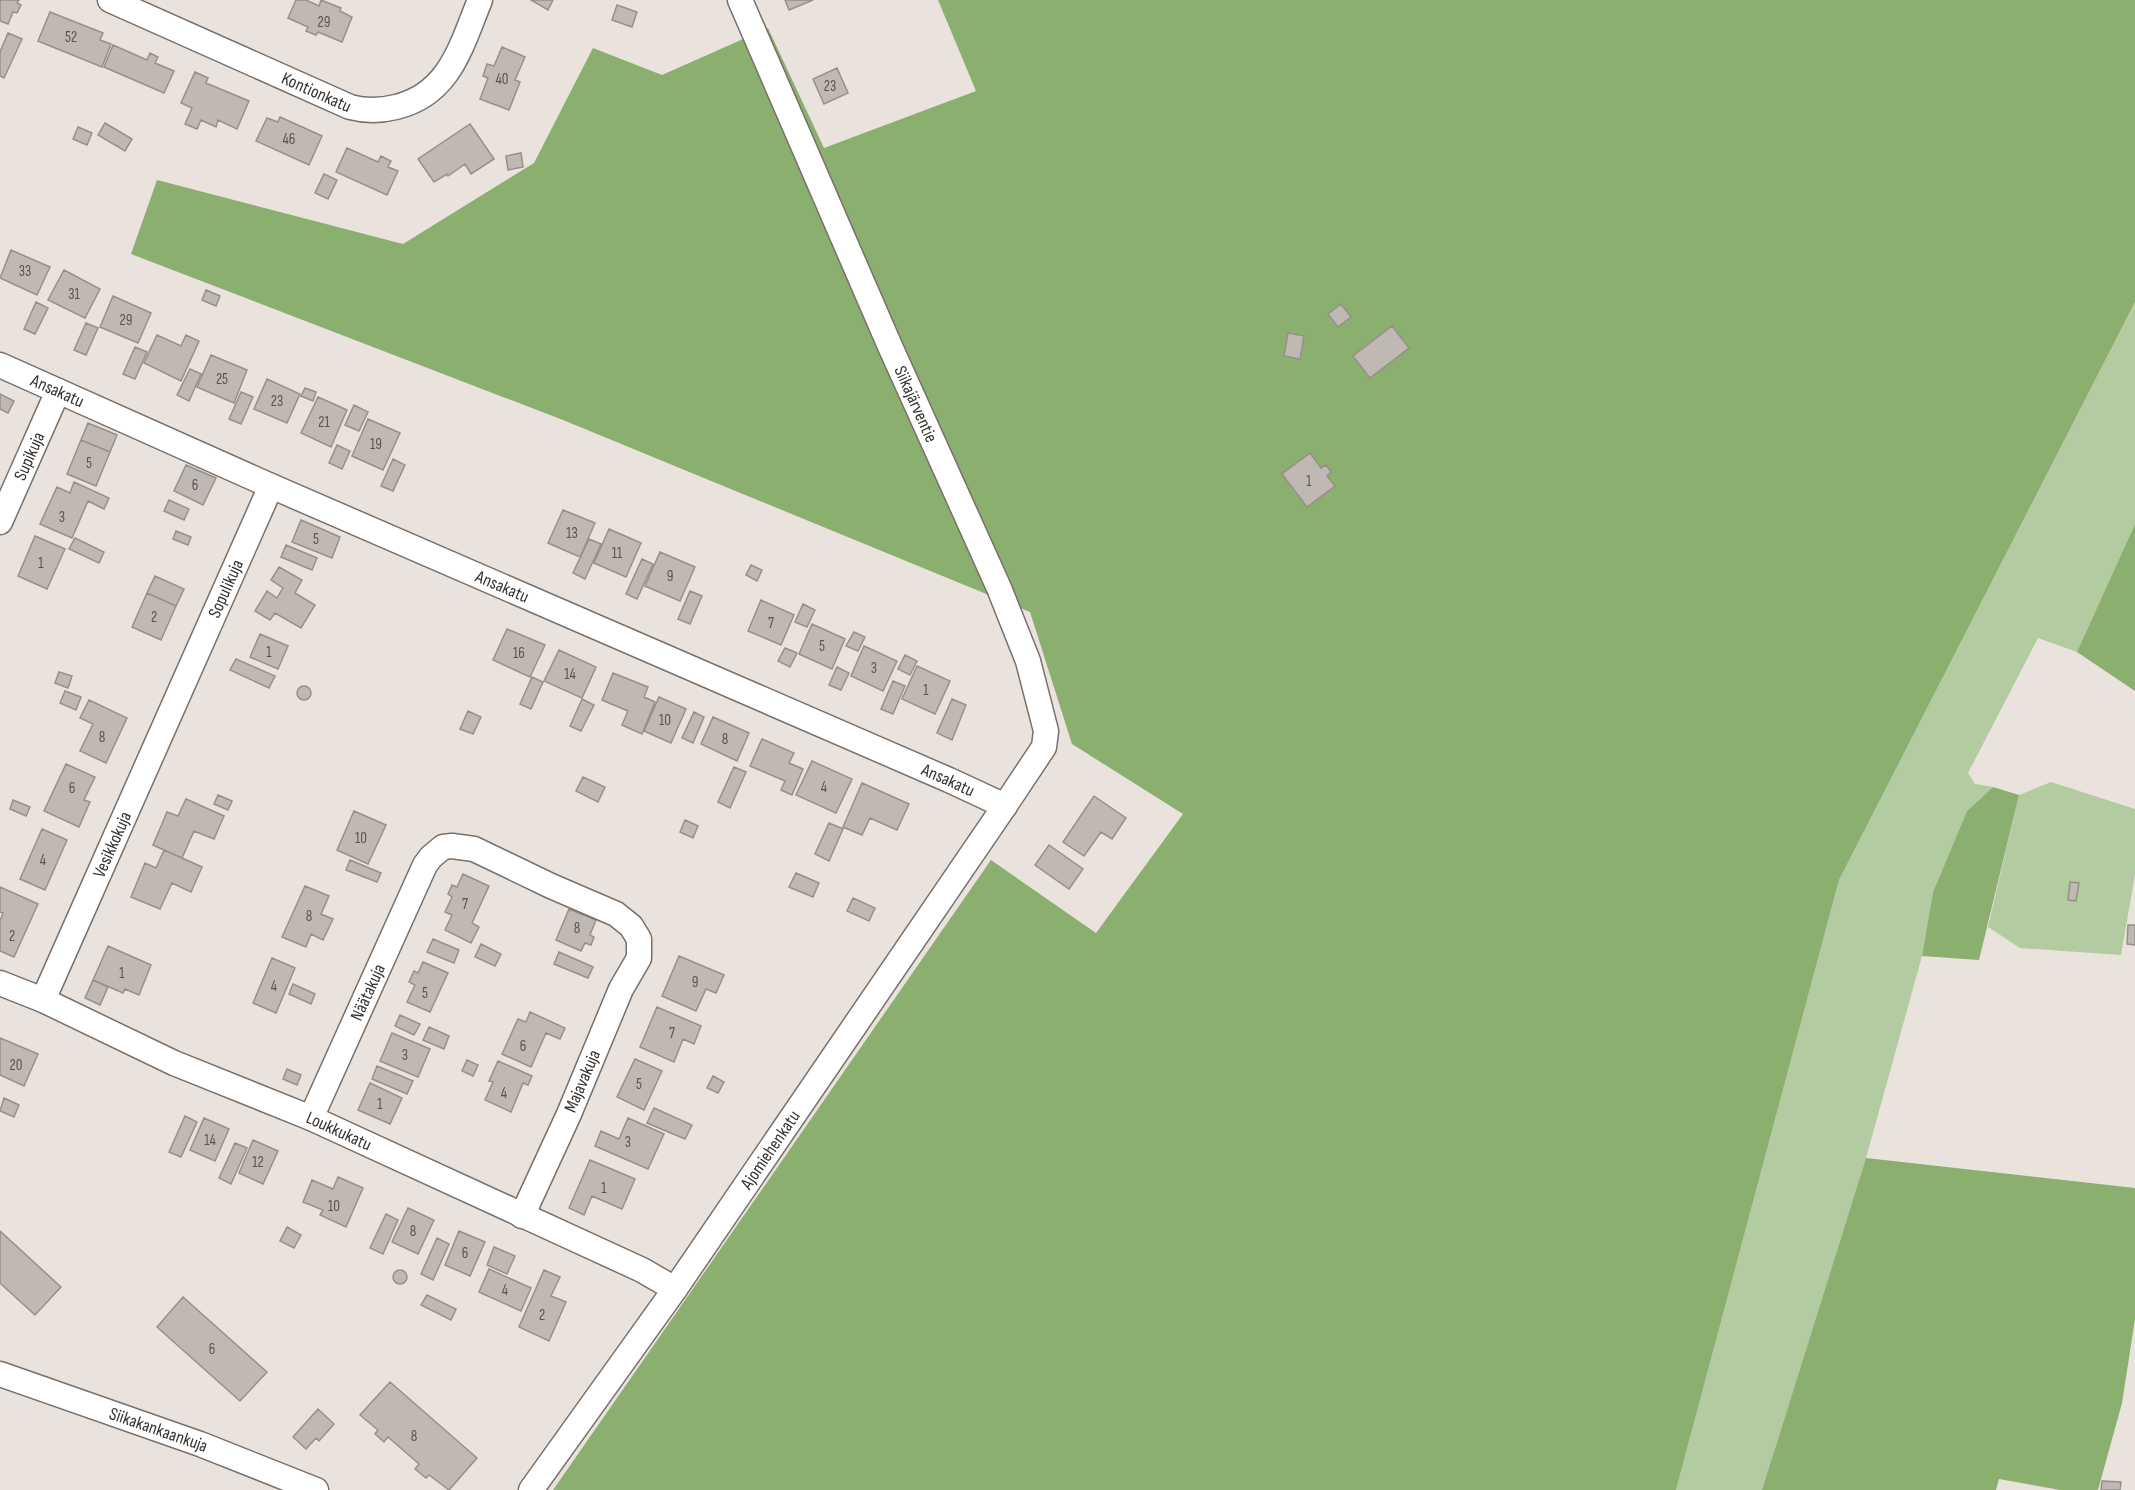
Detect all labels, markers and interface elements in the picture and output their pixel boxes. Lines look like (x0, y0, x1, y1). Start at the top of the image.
house number: 29 (318, 13, 330, 32)
house number: 52 (65, 28, 77, 47)
street label: Kontionkatu (278, 68, 354, 117)
house number: 40 (496, 70, 508, 89)
house number: 23 (824, 77, 836, 96)
house number: 46 (283, 130, 295, 149)
house number: 33 (19, 262, 31, 281)
house number: 31 (68, 285, 81, 304)
house number: 29 (120, 311, 132, 330)
street label: Siikajärventie (889, 363, 942, 446)
street label: Ansakatu (27, 370, 87, 412)
house number: 25 (216, 370, 228, 389)
house number: 23 (271, 392, 283, 411)
house number: 21 (318, 413, 330, 432)
street label: Supikuja (10, 429, 49, 484)
house number: 19 (370, 435, 382, 454)
house number: 5 (86, 454, 92, 473)
house number: 1 (1306, 472, 1312, 491)
house number: 6 (192, 476, 198, 495)
house number: 3 (59, 508, 65, 527)
house number: 13 (566, 524, 578, 543)
house number: 5 (313, 530, 319, 549)
house number: 11 (612, 544, 623, 563)
house number: 1 (38, 554, 44, 573)
street label: Sopulikuja (204, 556, 248, 621)
street label: Ansakatu (471, 566, 532, 608)
house number: 9 (667, 567, 673, 586)
house number: 2 (151, 608, 157, 627)
house number: 7 (768, 614, 774, 633)
house number: 5 (819, 637, 825, 656)
house number: 1 (266, 643, 272, 662)
house number: 16 (513, 644, 525, 663)
house number: 3 (871, 659, 877, 678)
house number: 14 (564, 665, 576, 684)
house number: 1 (923, 681, 929, 700)
house number: 10 (659, 711, 671, 730)
house number: 8 (99, 728, 105, 747)
house number: 8 (722, 730, 728, 749)
street label: Ansakatu (917, 759, 978, 801)
house number: 4 (821, 778, 827, 797)
house number: 6 (69, 779, 75, 798)
street label: Vesikkokuja (89, 808, 136, 881)
house number: 10 (355, 829, 367, 848)
house number: 4 (40, 851, 46, 870)
house number: 7 (462, 895, 468, 914)
house number: 8 (306, 907, 312, 926)
house number: 8 (574, 919, 580, 938)
house number: 2 (9, 927, 15, 946)
street label: Näätakuja (346, 961, 390, 1024)
house number: 1 (119, 964, 125, 983)
house number: 9 (692, 973, 698, 992)
house number: 4 (271, 977, 277, 996)
house number: 5 (422, 984, 428, 1003)
house number: 7 (669, 1024, 675, 1043)
house number: 6 (520, 1037, 526, 1056)
house number: 3 (402, 1046, 408, 1065)
street label: Majavakuja (560, 1047, 605, 1116)
house number: 20 (10, 1056, 22, 1075)
house number: 5 (636, 1075, 642, 1094)
house number: 4 (501, 1084, 507, 1103)
house number: 1 (377, 1095, 383, 1114)
street label: Loukkukatu (303, 1107, 375, 1155)
street label: Ajomiehenkatu (736, 1107, 805, 1194)
house number: 14 (204, 1131, 216, 1150)
house number: 3 (625, 1133, 631, 1152)
house number: 12 (252, 1153, 264, 1172)
house number: 1 (601, 1179, 607, 1198)
house number: 10 (328, 1197, 340, 1216)
house number: 8 (410, 1222, 416, 1241)
house number: 6 (462, 1244, 468, 1263)
house number: 4 (502, 1281, 508, 1300)
house number: 2 (539, 1306, 545, 1325)
house number: 6 (209, 1340, 215, 1359)
street label: Siikakankaankuja (106, 1403, 211, 1457)
house number: 8 (411, 1427, 417, 1446)

